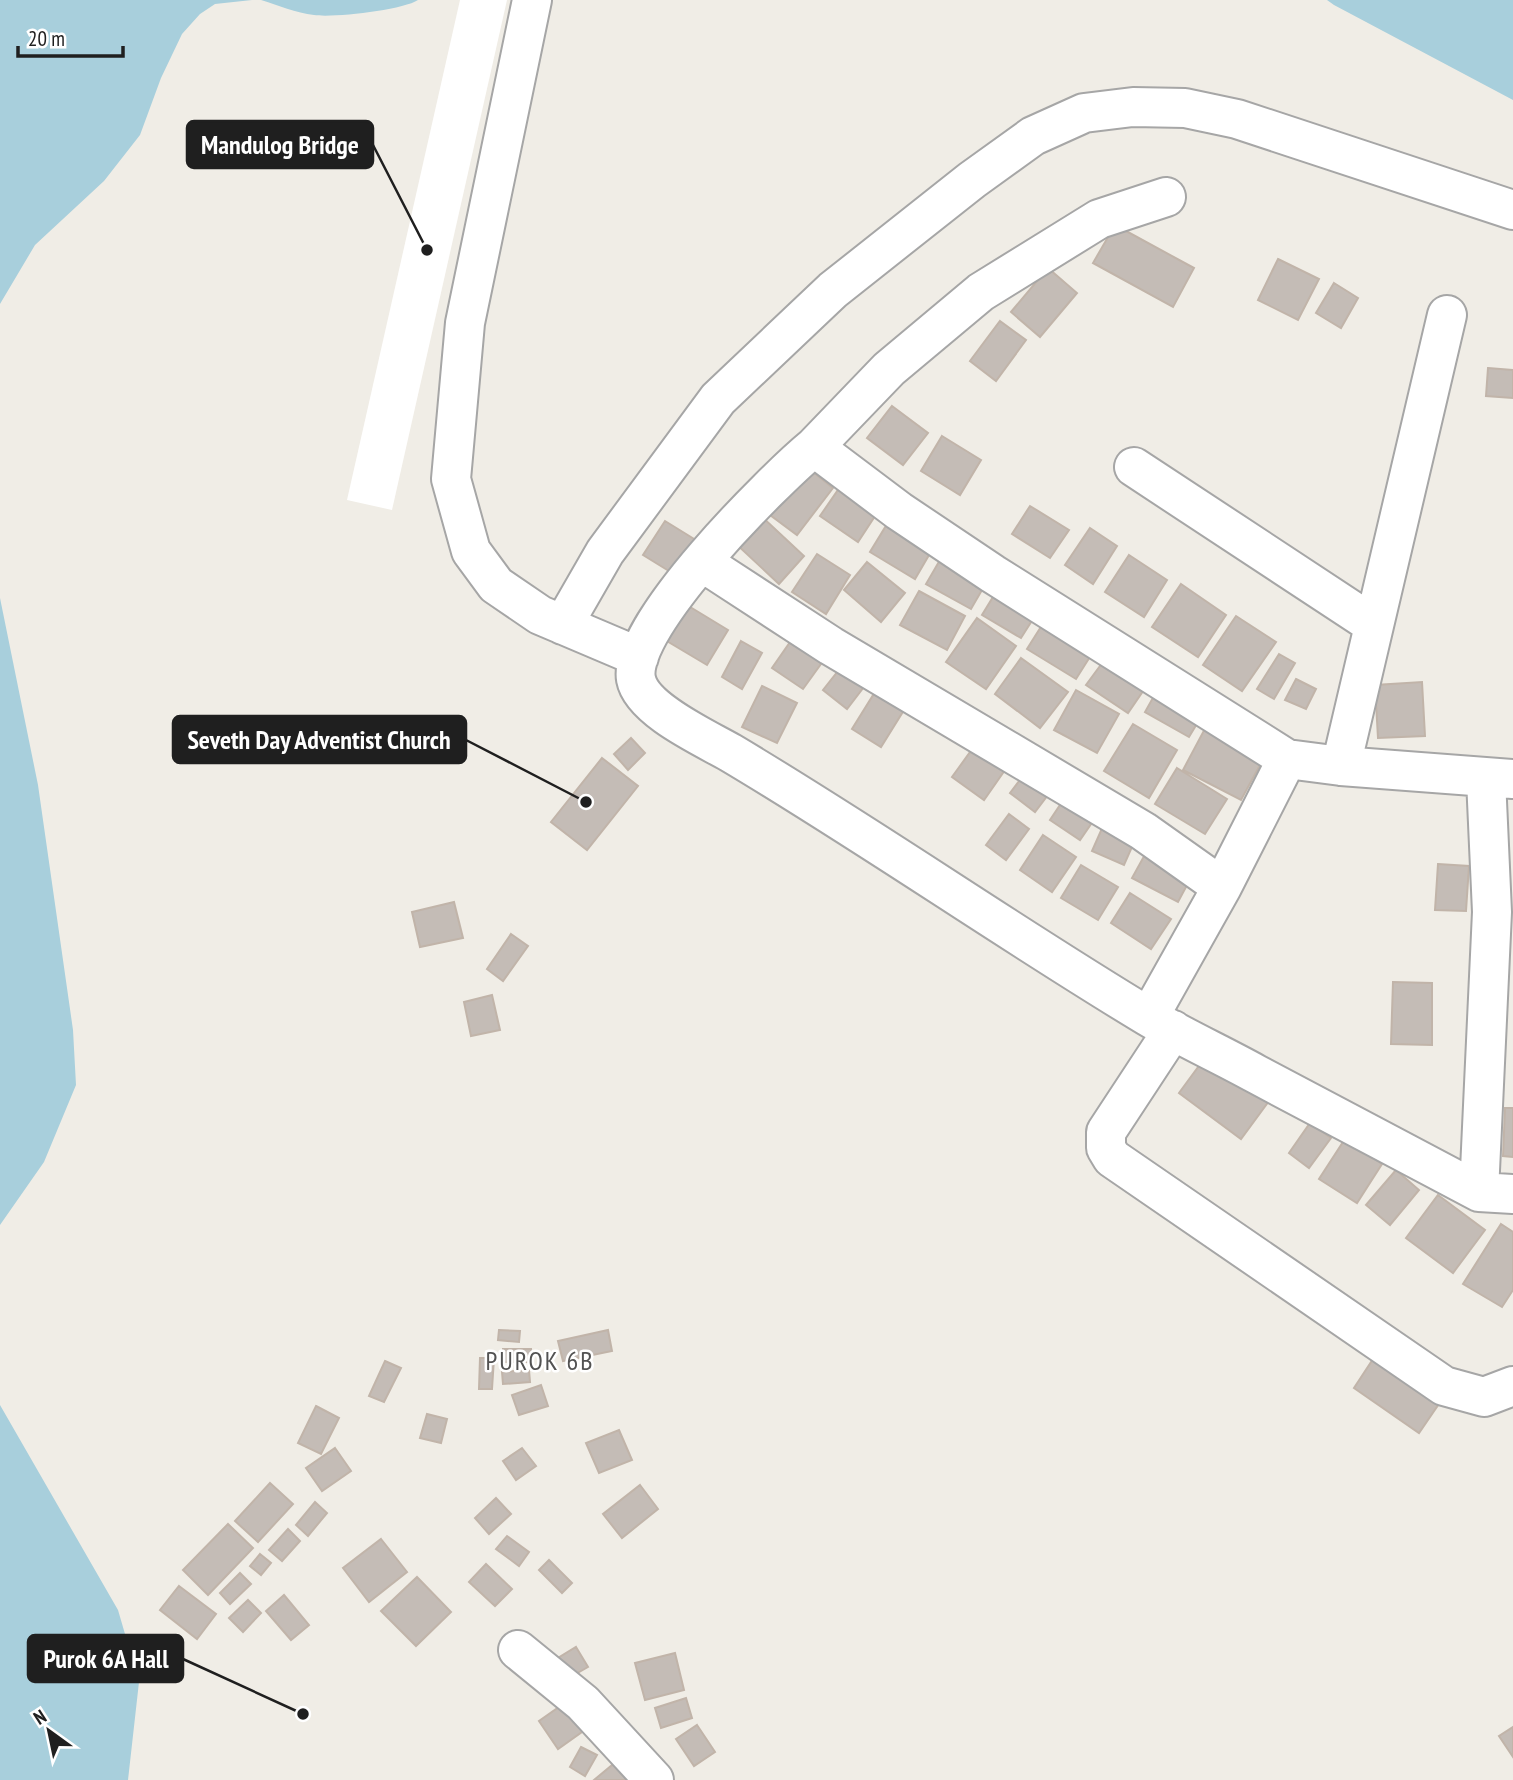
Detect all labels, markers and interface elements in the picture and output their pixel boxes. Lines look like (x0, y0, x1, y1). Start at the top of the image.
scale bar (18, 14, 122, 58)
text: 20 m (28, 25, 65, 52)
callout: Mandulog Bridge (187, 121, 373, 168)
text: Mandulog Bridge (201, 128, 359, 161)
callout: Seveth Day Adventist Church (173, 716, 466, 763)
text: Seveth Day Adventist Church (187, 723, 451, 756)
district label: PUROK 6B (486, 1344, 594, 1377)
callout: Purok 6A Hall (28, 1635, 183, 1682)
text: Purok 6A Hall (43, 1642, 169, 1675)
north arrow (14, 1696, 84, 1766)
text: N (29, 1704, 51, 1730)

